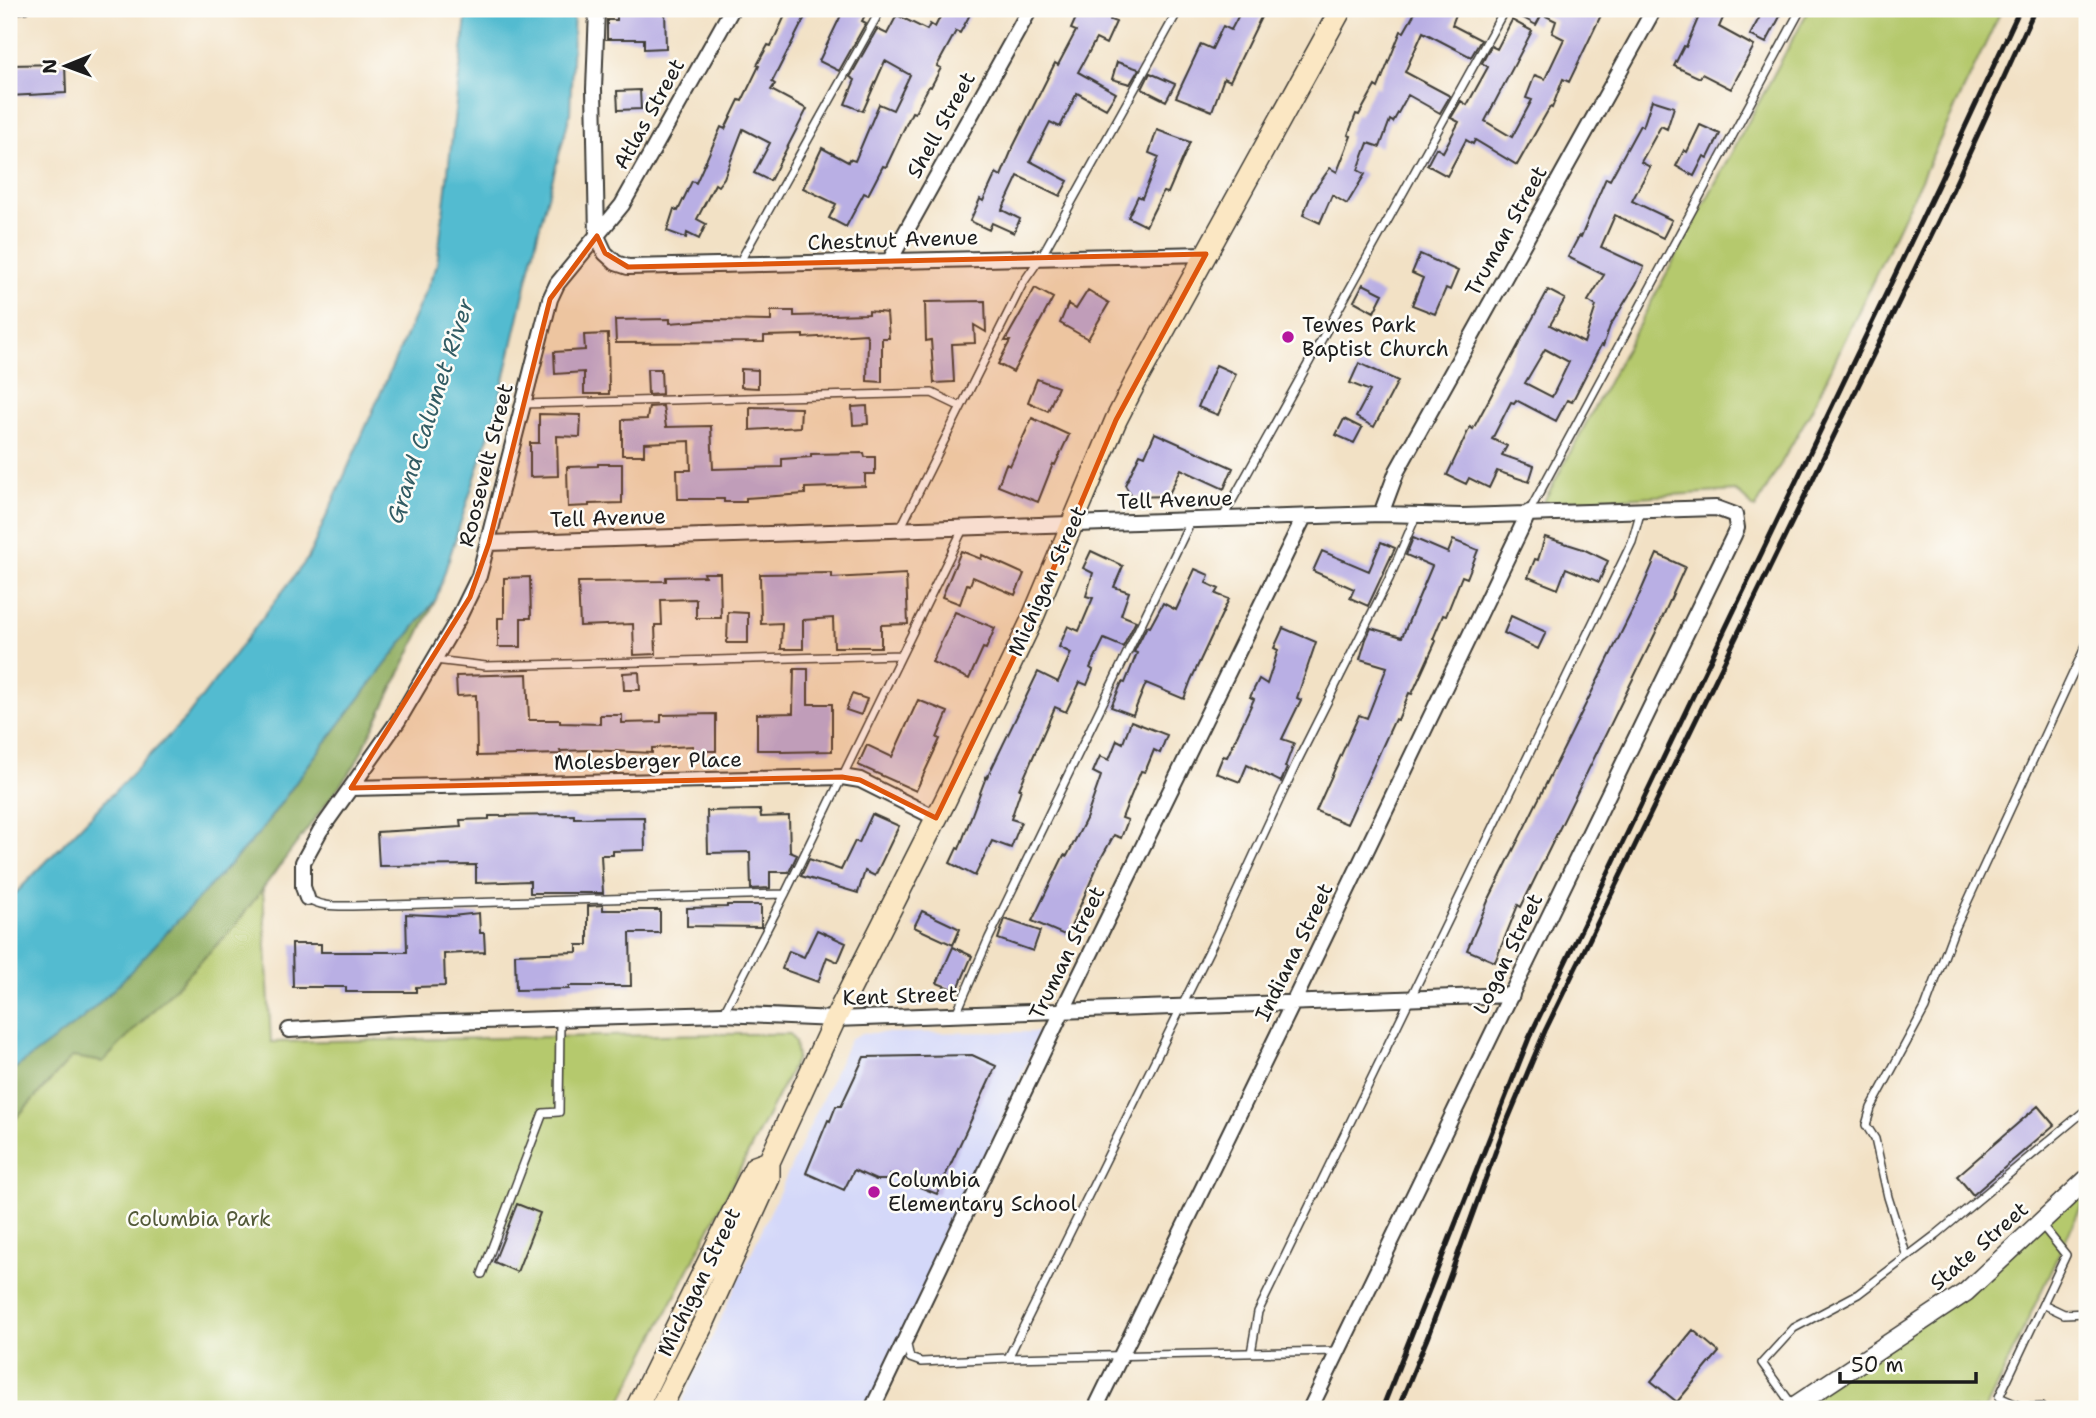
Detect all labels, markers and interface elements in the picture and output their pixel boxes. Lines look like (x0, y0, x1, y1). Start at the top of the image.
north arrow (32, 32, 102, 102)
street label: Atlas Street (607, 54, 691, 174)
text: N (37, 59, 62, 74)
street label: Shell Street (900, 67, 982, 183)
street label: Truman Street (1459, 161, 1553, 301)
street label: Chestnut Avenue (807, 223, 979, 257)
water label: Grand Calumet River (379, 294, 481, 527)
place label: Tewes Park Baptist Church (1302, 311, 1449, 363)
marker: Tewes Park Baptist Church (1280, 329, 1296, 345)
street label: Roosevelt Street (452, 380, 520, 550)
street label: Tell Avenue (1117, 484, 1233, 516)
street label: Michigan Street (1001, 501, 1093, 661)
street label: Tell Avenue (550, 502, 666, 534)
street label: Molesberger Place (554, 745, 742, 777)
street label: Indiana Street (1248, 878, 1340, 1026)
street label: Truman Street (1023, 882, 1111, 1024)
street label: Logan Street (1467, 889, 1549, 1019)
street label: Kent Street (842, 980, 958, 1012)
place label: Columbia Elementary School (888, 1166, 1078, 1218)
marker: Columbia Elementary School (866, 1184, 882, 1200)
street label: State Street (1924, 1195, 2034, 1297)
street label: Michigan Street (651, 1203, 747, 1361)
park label: Columbia Park (127, 1205, 271, 1233)
scale bar (1840, 1341, 1977, 1385)
text: 50 m (1851, 1351, 1904, 1379)

